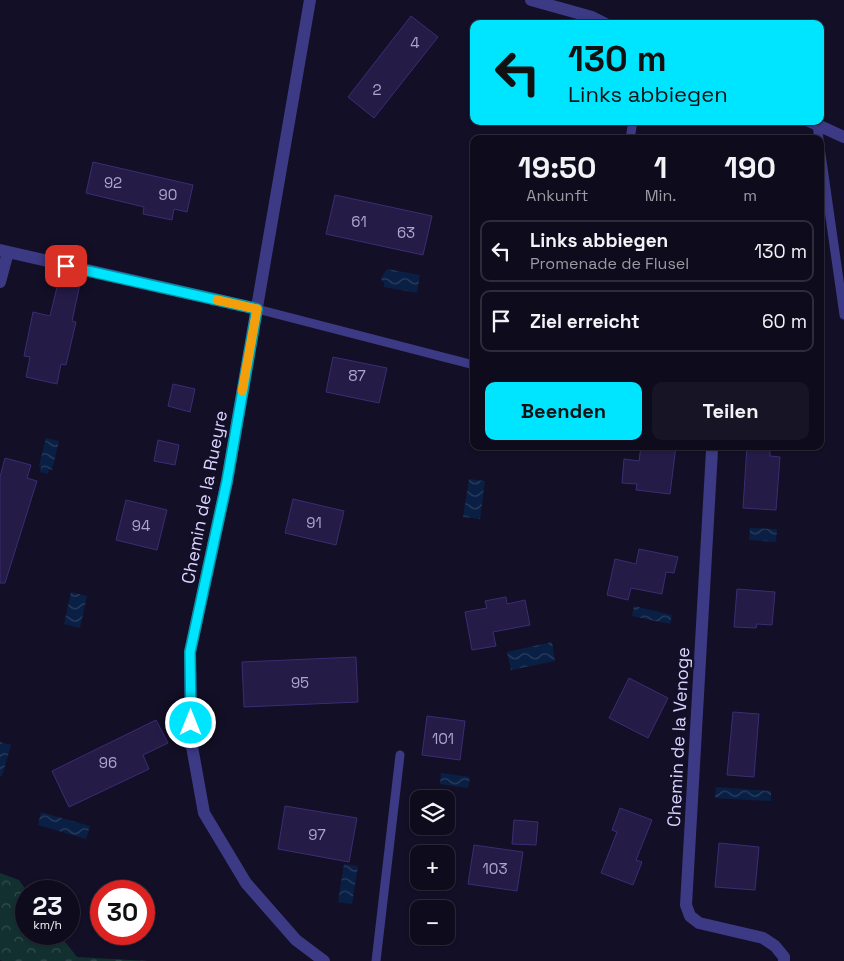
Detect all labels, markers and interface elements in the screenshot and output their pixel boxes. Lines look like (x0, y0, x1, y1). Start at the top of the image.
house number: 4 (410, 33, 420, 52)
text: 130 m (568, 37, 667, 81)
icon: left (485, 40, 550, 105)
house number: 2 (372, 80, 382, 99)
text: Links abbiegen (568, 80, 728, 108)
text: 19:50 (518, 148, 597, 187)
text: 1 (654, 148, 667, 187)
text: 190 (724, 148, 776, 187)
house number: 92 (104, 173, 122, 192)
house number: 90 (159, 185, 177, 204)
text: Ankunft (526, 185, 588, 206)
text: Min. (645, 185, 676, 206)
text: m (743, 185, 757, 206)
house number: 61 (351, 212, 367, 231)
house number: 63 (397, 223, 415, 242)
text: Links abbiegen (530, 228, 668, 253)
icon: left (487, 237, 515, 265)
text: 130 m (754, 239, 807, 264)
pin (45, 245, 87, 287)
icon: arrive (52, 252, 80, 280)
text: Promenade de Flusel (530, 253, 689, 274)
icon: arrive (487, 307, 515, 335)
text: Ziel erreicht (530, 309, 640, 334)
text: 60 m (762, 309, 807, 334)
house number: 87 (348, 366, 366, 385)
button: Beenden (485, 382, 642, 440)
button: Teilen (652, 382, 809, 440)
street label: Chemin de la Rueyre (176, 408, 232, 586)
house number: 91 (306, 513, 322, 532)
house number: 94 (132, 516, 150, 535)
street label: Chemin de la Venoge (662, 646, 694, 828)
house number: 95 (291, 673, 309, 692)
position arrow (164, 696, 216, 748)
house number: 101 (432, 729, 454, 748)
house number: 96 (99, 753, 117, 772)
map controls (410, 790, 455, 945)
button: layers (410, 790, 455, 835)
house number: 97 (308, 825, 326, 844)
button: + (410, 845, 455, 890)
house number: 103 (483, 859, 507, 878)
speed limit sign: 30 (90, 880, 155, 945)
text: 23 (32, 890, 63, 922)
button: − (410, 900, 455, 945)
text: km/h (33, 917, 62, 933)

